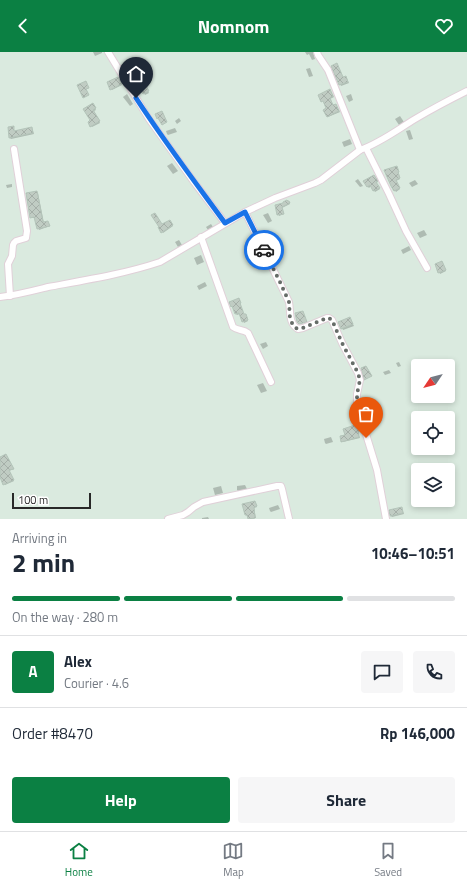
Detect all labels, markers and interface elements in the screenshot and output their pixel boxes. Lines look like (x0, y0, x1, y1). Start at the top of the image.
text: Nomnom (198, 13, 269, 40)
icon: back (12, 15, 34, 37)
icon: heart (433, 15, 455, 37)
pin (119, 57, 153, 98)
icon: home (125, 63, 147, 85)
courier (244, 230, 284, 270)
icon: car (253, 239, 275, 261)
north arrow (411, 359, 455, 403)
map controls (411, 359, 455, 507)
pin (349, 397, 383, 438)
icon: bag (355, 403, 377, 425)
button: locate (411, 411, 455, 455)
button: layers (411, 463, 455, 507)
scale bar (12, 491, 91, 510)
text: 100 m (18, 492, 48, 508)
text: Arriving in (12, 528, 67, 548)
text: 10:46–10:51 (371, 542, 455, 565)
text: 2 min (12, 543, 75, 582)
text: On the way · 280 m (12, 607, 118, 627)
text: Alex (64, 650, 92, 673)
button: chat (361, 651, 403, 693)
button: phone (413, 651, 455, 693)
text: A (28, 660, 38, 683)
text: Courier · 4.6 (64, 673, 129, 693)
text: Order #8470 (12, 722, 93, 745)
text: Rp 146,000 (380, 722, 455, 745)
button: Help (12, 777, 230, 823)
button: Share (238, 777, 455, 823)
tab: Home (65, 840, 93, 880)
tab: Map (222, 840, 244, 880)
tab: Saved (374, 840, 402, 880)

